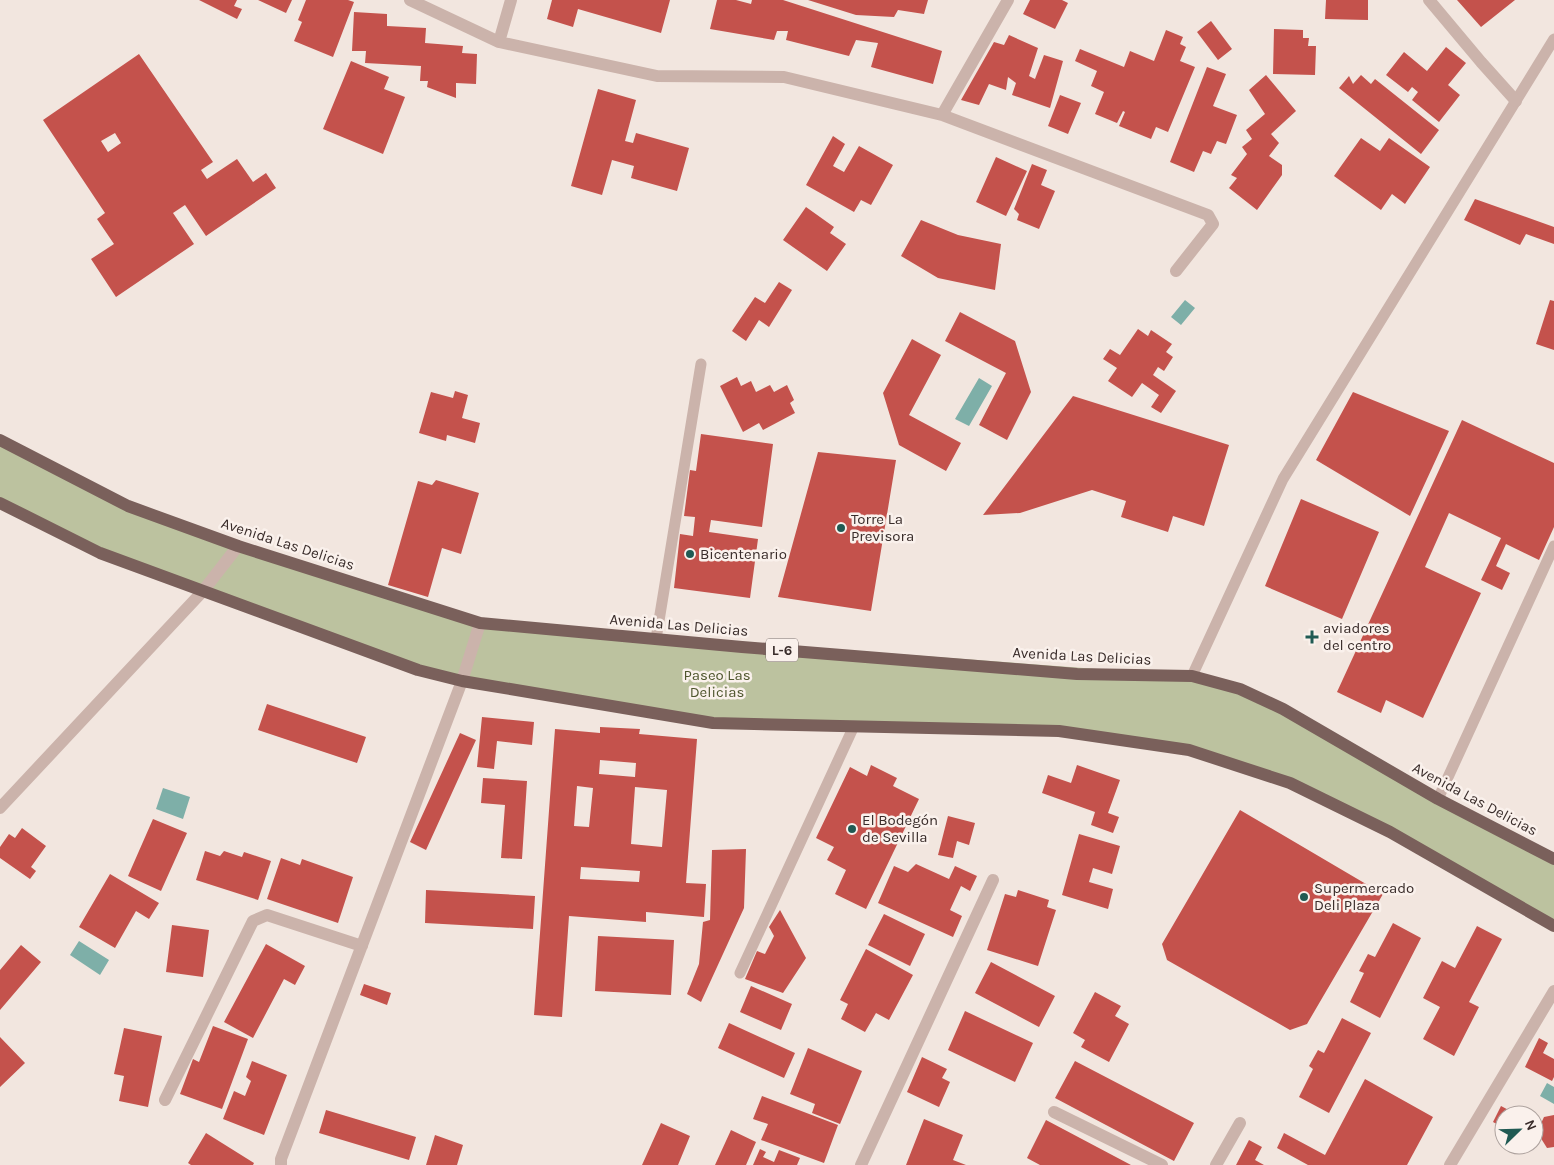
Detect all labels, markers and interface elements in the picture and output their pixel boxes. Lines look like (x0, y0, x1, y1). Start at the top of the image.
place label: Torre La Previsora (851, 510, 914, 545)
street label: Avenida Las Delicias (219, 514, 357, 574)
marker: Torre La Previsora (835, 522, 847, 534)
place label: Bicentenario (700, 545, 787, 563)
marker: Bicentenario (684, 548, 696, 560)
street label: Avenida Las Delicias (609, 610, 749, 640)
place label: aviadores del centro (1323, 619, 1391, 654)
marker: aviadores del centro (1305, 630, 1319, 644)
road number: L-6 (766, 638, 798, 662)
street label: Avenida Las Delicias (1012, 643, 1152, 669)
park label: Paseo Las Delicias (683, 666, 751, 701)
street label: Avenida Las Delicias (1409, 758, 1541, 840)
place label: El Bodegón de Sevilla (862, 811, 938, 846)
marker: El Bodegón de Sevilla (846, 823, 858, 835)
place label: Supermercado Deli Plaza (1314, 879, 1414, 914)
marker: Supermercado Deli Plaza (1298, 891, 1310, 903)
north arrow (1494, 1105, 1544, 1155)
text: N (1521, 1117, 1540, 1133)

